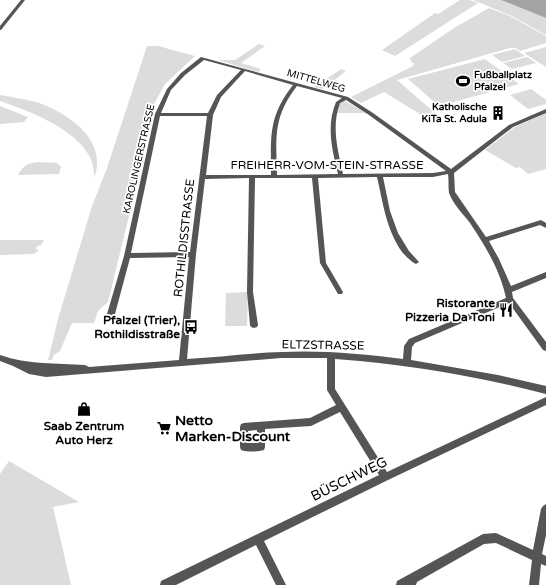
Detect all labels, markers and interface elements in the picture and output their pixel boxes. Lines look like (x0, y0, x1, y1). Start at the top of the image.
street label: MITTELWEG (285, 67, 347, 95)
place label: Fußballplatz Pfalzel (474, 69, 532, 93)
sports icon: Fußballplatz Pfalzel (455, 73, 471, 89)
place label: Katholische KiTa St. Adula (422, 101, 487, 125)
street label: KAROLINGERSTRASSE (121, 103, 157, 215)
building icon: Katholische KiTa St. Adula (490, 105, 506, 121)
street label: FREIHERR-VOM-STEIN-STRASSE (230, 158, 424, 172)
street label: ROTHILDISSTRASSE (171, 178, 197, 298)
place label: Ristorante Pizzeria Da Toni (405, 296, 495, 324)
restaurant icon: Ristorante Pizzeria Da Toni (498, 302, 514, 318)
place label: Pfalzel (Trier), Rothildisstraße (94, 313, 180, 341)
bus stop icon: Pfalzel (Trier), Rothildisstraße (183, 319, 199, 335)
street label: ELTZSTRASSE (281, 337, 365, 353)
shop icon: Saab Zentrum Auto Herz (76, 401, 92, 417)
place label: Netto Marken-Discount (175, 412, 291, 445)
place label: Saab Zentrum Auto Herz (44, 419, 124, 447)
supermarket icon: Netto Marken-Discount (156, 420, 172, 436)
street label: BÜSCHWEG (308, 453, 390, 505)

